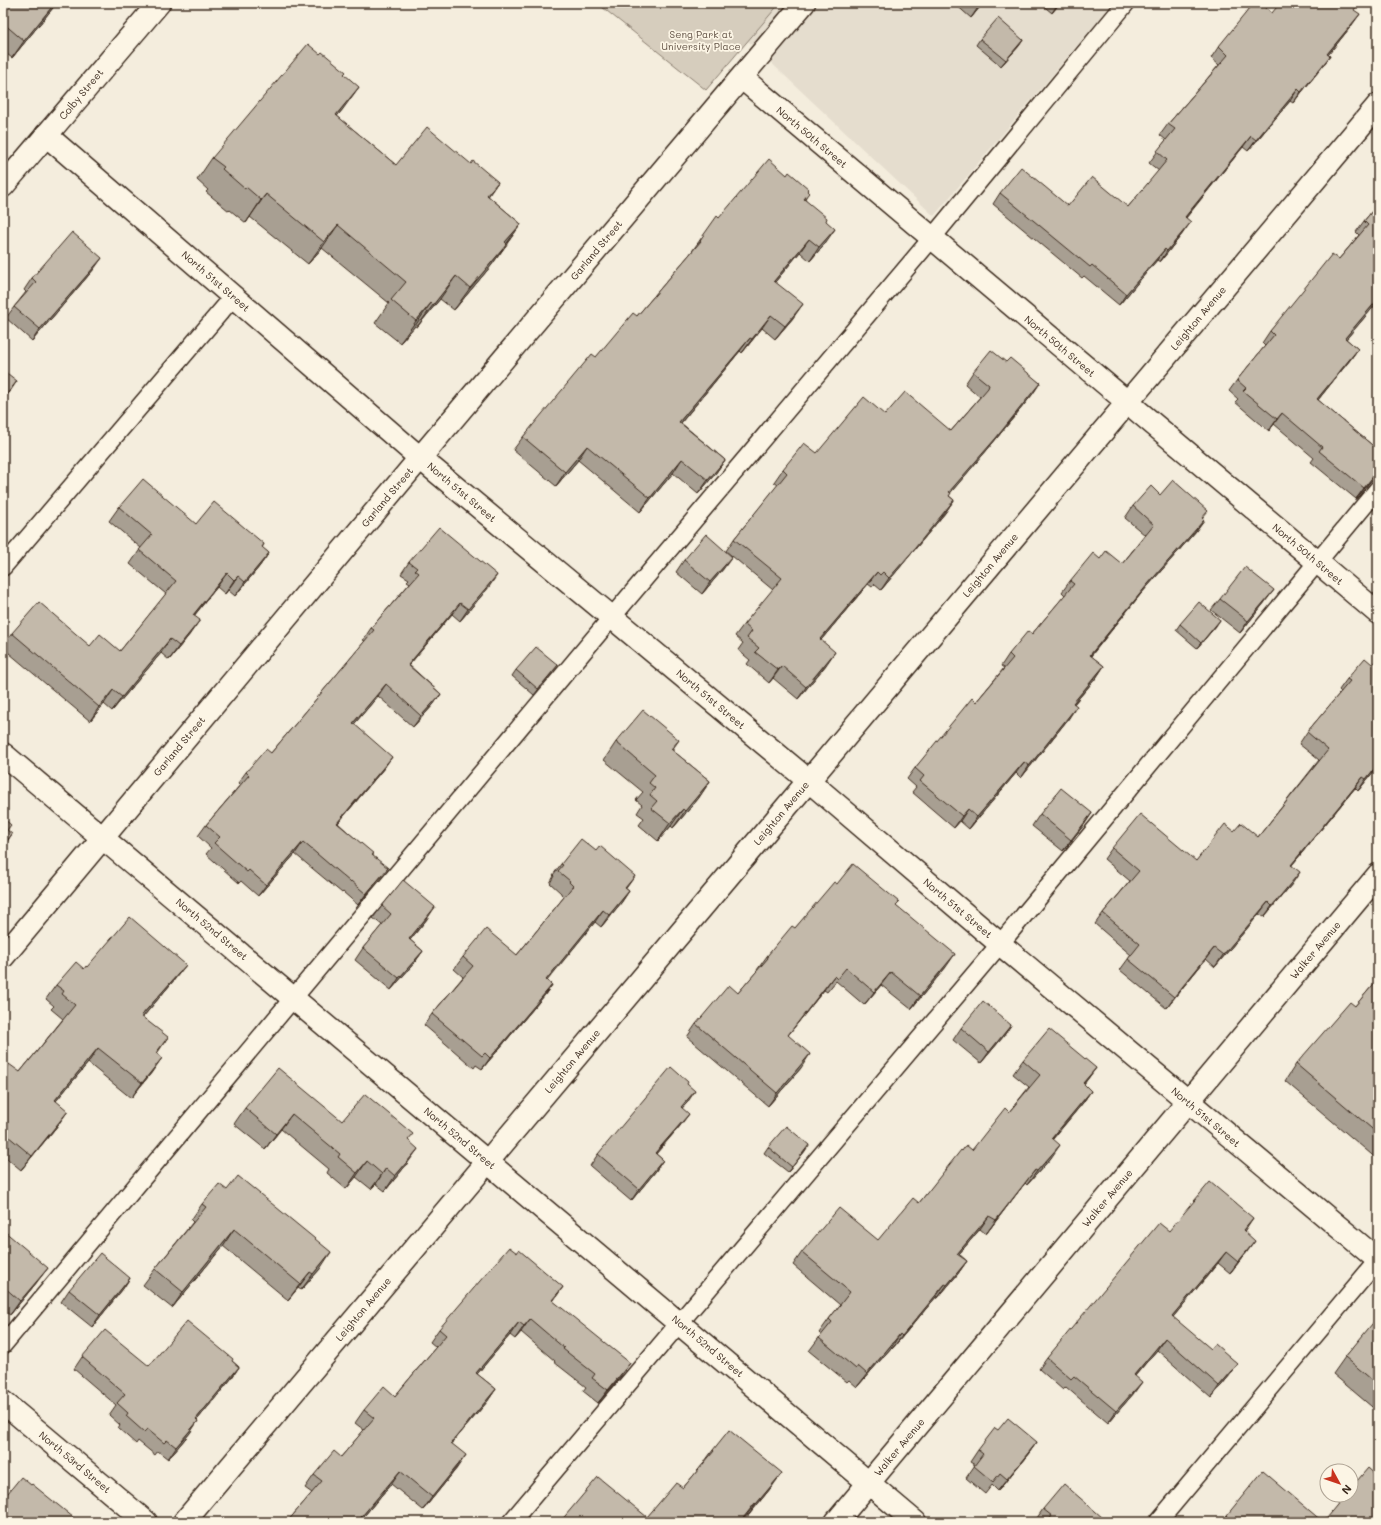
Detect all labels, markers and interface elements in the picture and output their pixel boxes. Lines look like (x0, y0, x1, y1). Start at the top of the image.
park label: Seng Park at University Place (661, 27, 741, 53)
street label: Colby Street (56, 66, 106, 122)
street label: North 50th Street (774, 103, 850, 171)
street label: Garland Street (567, 217, 625, 283)
street label: North 51st Street (179, 247, 253, 315)
street label: Leighton Avenue (1167, 283, 1229, 353)
street label: North 50th Street (1022, 312, 1098, 380)
street label: North 51st Street (424, 459, 500, 525)
street label: Garland Street (358, 464, 416, 530)
street label: North 50th Street (1270, 520, 1346, 588)
street label: Leighton Avenue (959, 530, 1021, 600)
street label: North 51st Street (673, 666, 749, 732)
street label: Garland Street (150, 713, 208, 779)
street label: Leighton Avenue (750, 778, 812, 848)
street label: North 51st Street (920, 875, 996, 941)
street label: North 52nd Street (173, 895, 251, 963)
street label: Walker Avenue (1287, 918, 1343, 982)
street label: Leighton Avenue (541, 1026, 603, 1096)
street label: North 51st Street (1168, 1084, 1244, 1150)
street label: North 52nd Street (421, 1104, 499, 1172)
street label: Walker Avenue (1079, 1166, 1135, 1230)
street label: Leighton Avenue (332, 1274, 394, 1344)
street label: North 52nd Street (669, 1312, 747, 1380)
street label: Walker Avenue (871, 1415, 927, 1479)
street label: North 53rd Street (36, 1428, 114, 1496)
north arrow (1319, 1463, 1359, 1503)
text: N (1339, 1482, 1355, 1498)

